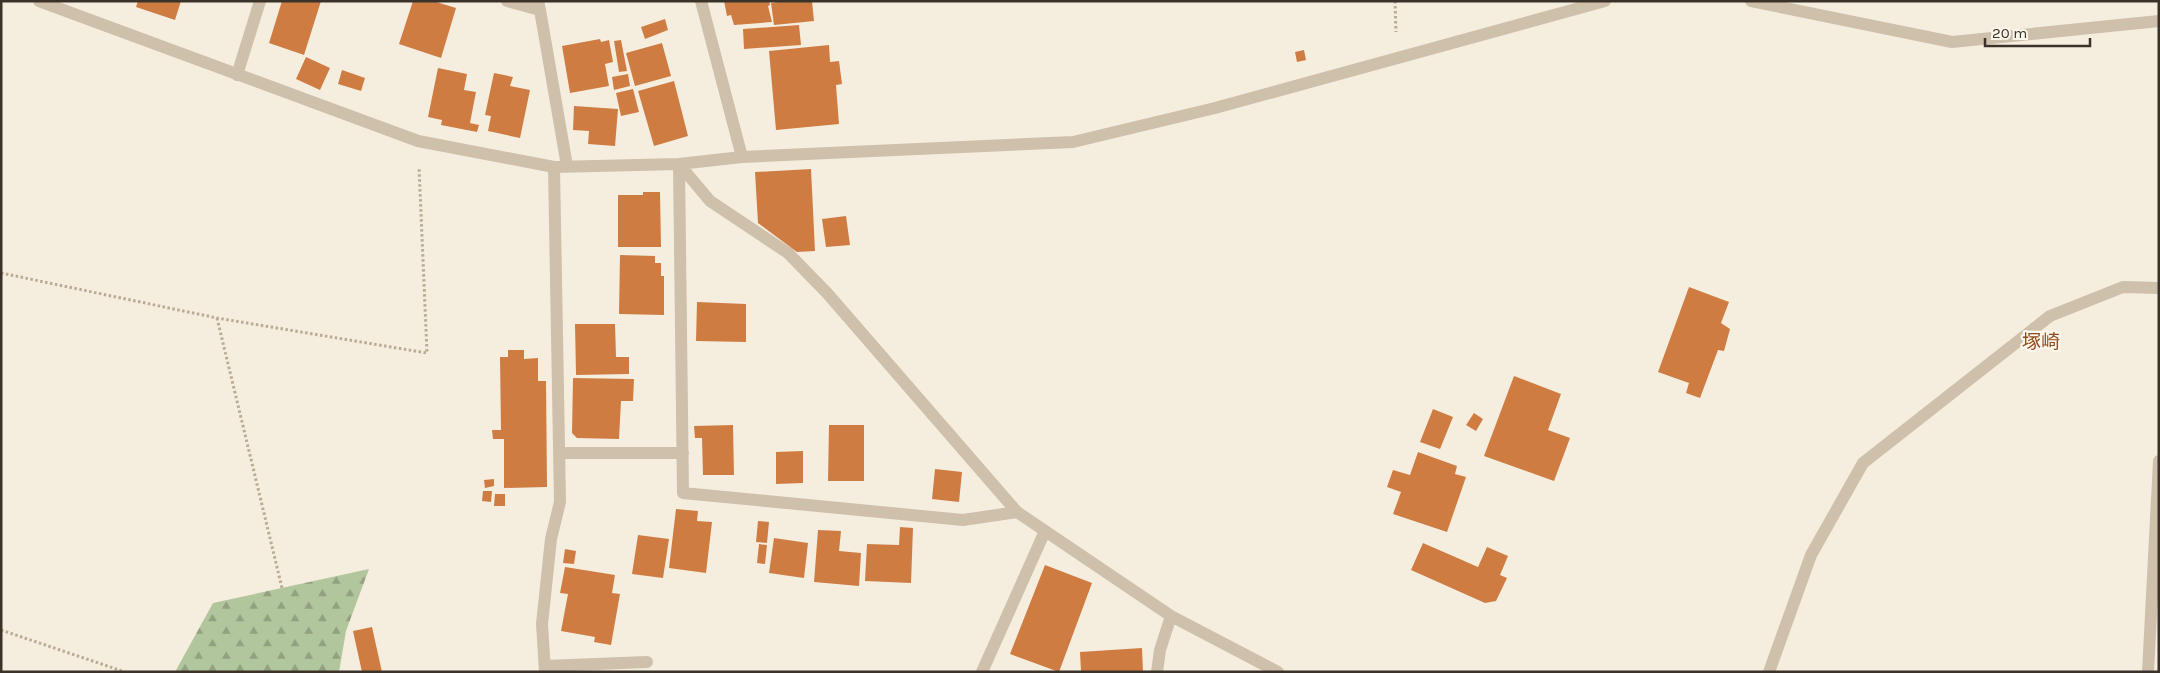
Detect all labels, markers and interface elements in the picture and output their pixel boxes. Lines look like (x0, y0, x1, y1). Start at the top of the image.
scale bar (1985, 15, 2090, 47)
text: 20 m (1992, 24, 2027, 42)
district label: 塚崎 (2022, 331, 2060, 353)

